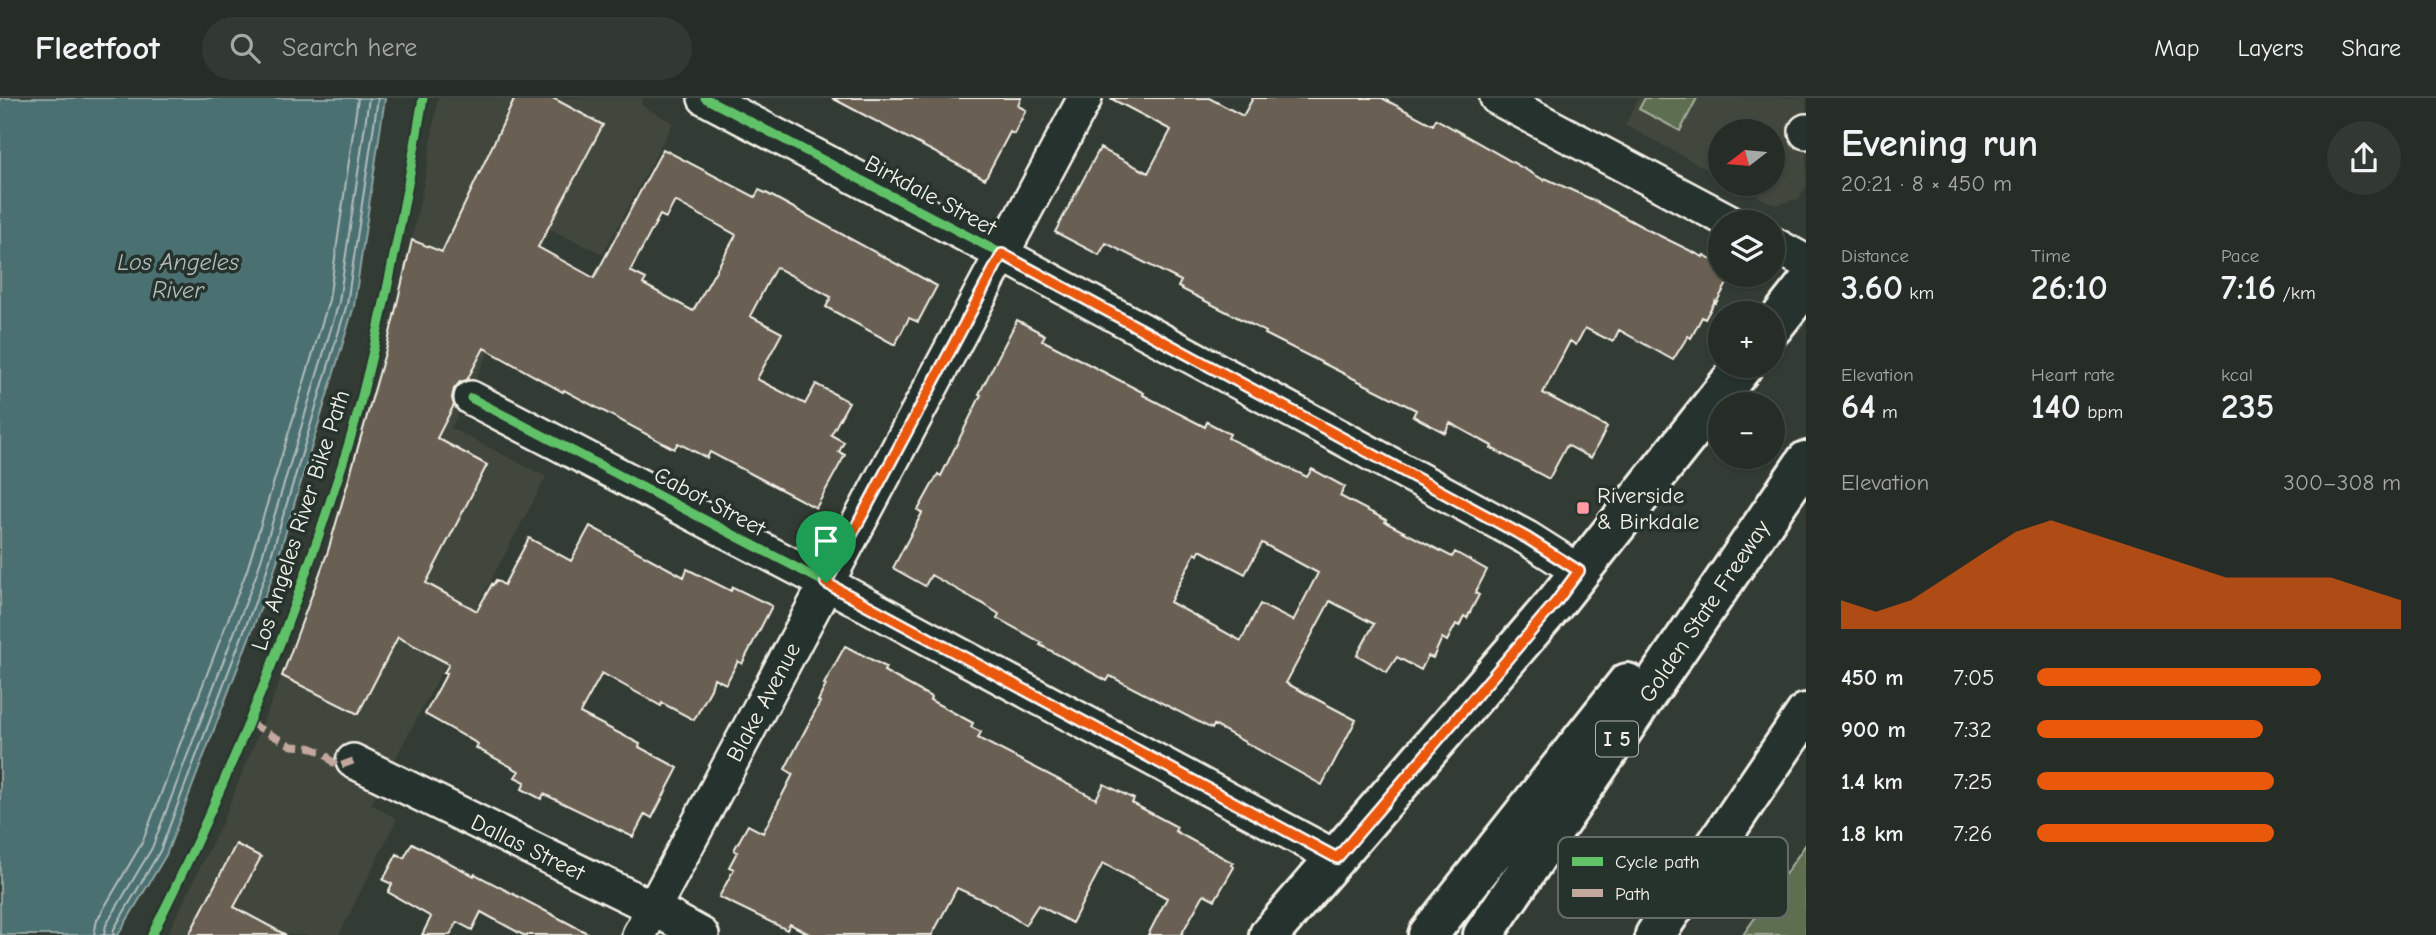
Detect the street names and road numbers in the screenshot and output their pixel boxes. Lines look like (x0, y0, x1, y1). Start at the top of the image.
street label: Birkdale Street (860, 149, 1002, 242)
street label: Los Angeles River Bike Path (246, 386, 355, 654)
street label: Cabot Street (650, 461, 771, 543)
street label: Golden State Freeway (1633, 514, 1776, 707)
street label: Blake Avenue (721, 638, 806, 766)
road number: I 5 (1596, 722, 1638, 756)
street label: Dallas Street (467, 808, 590, 887)

